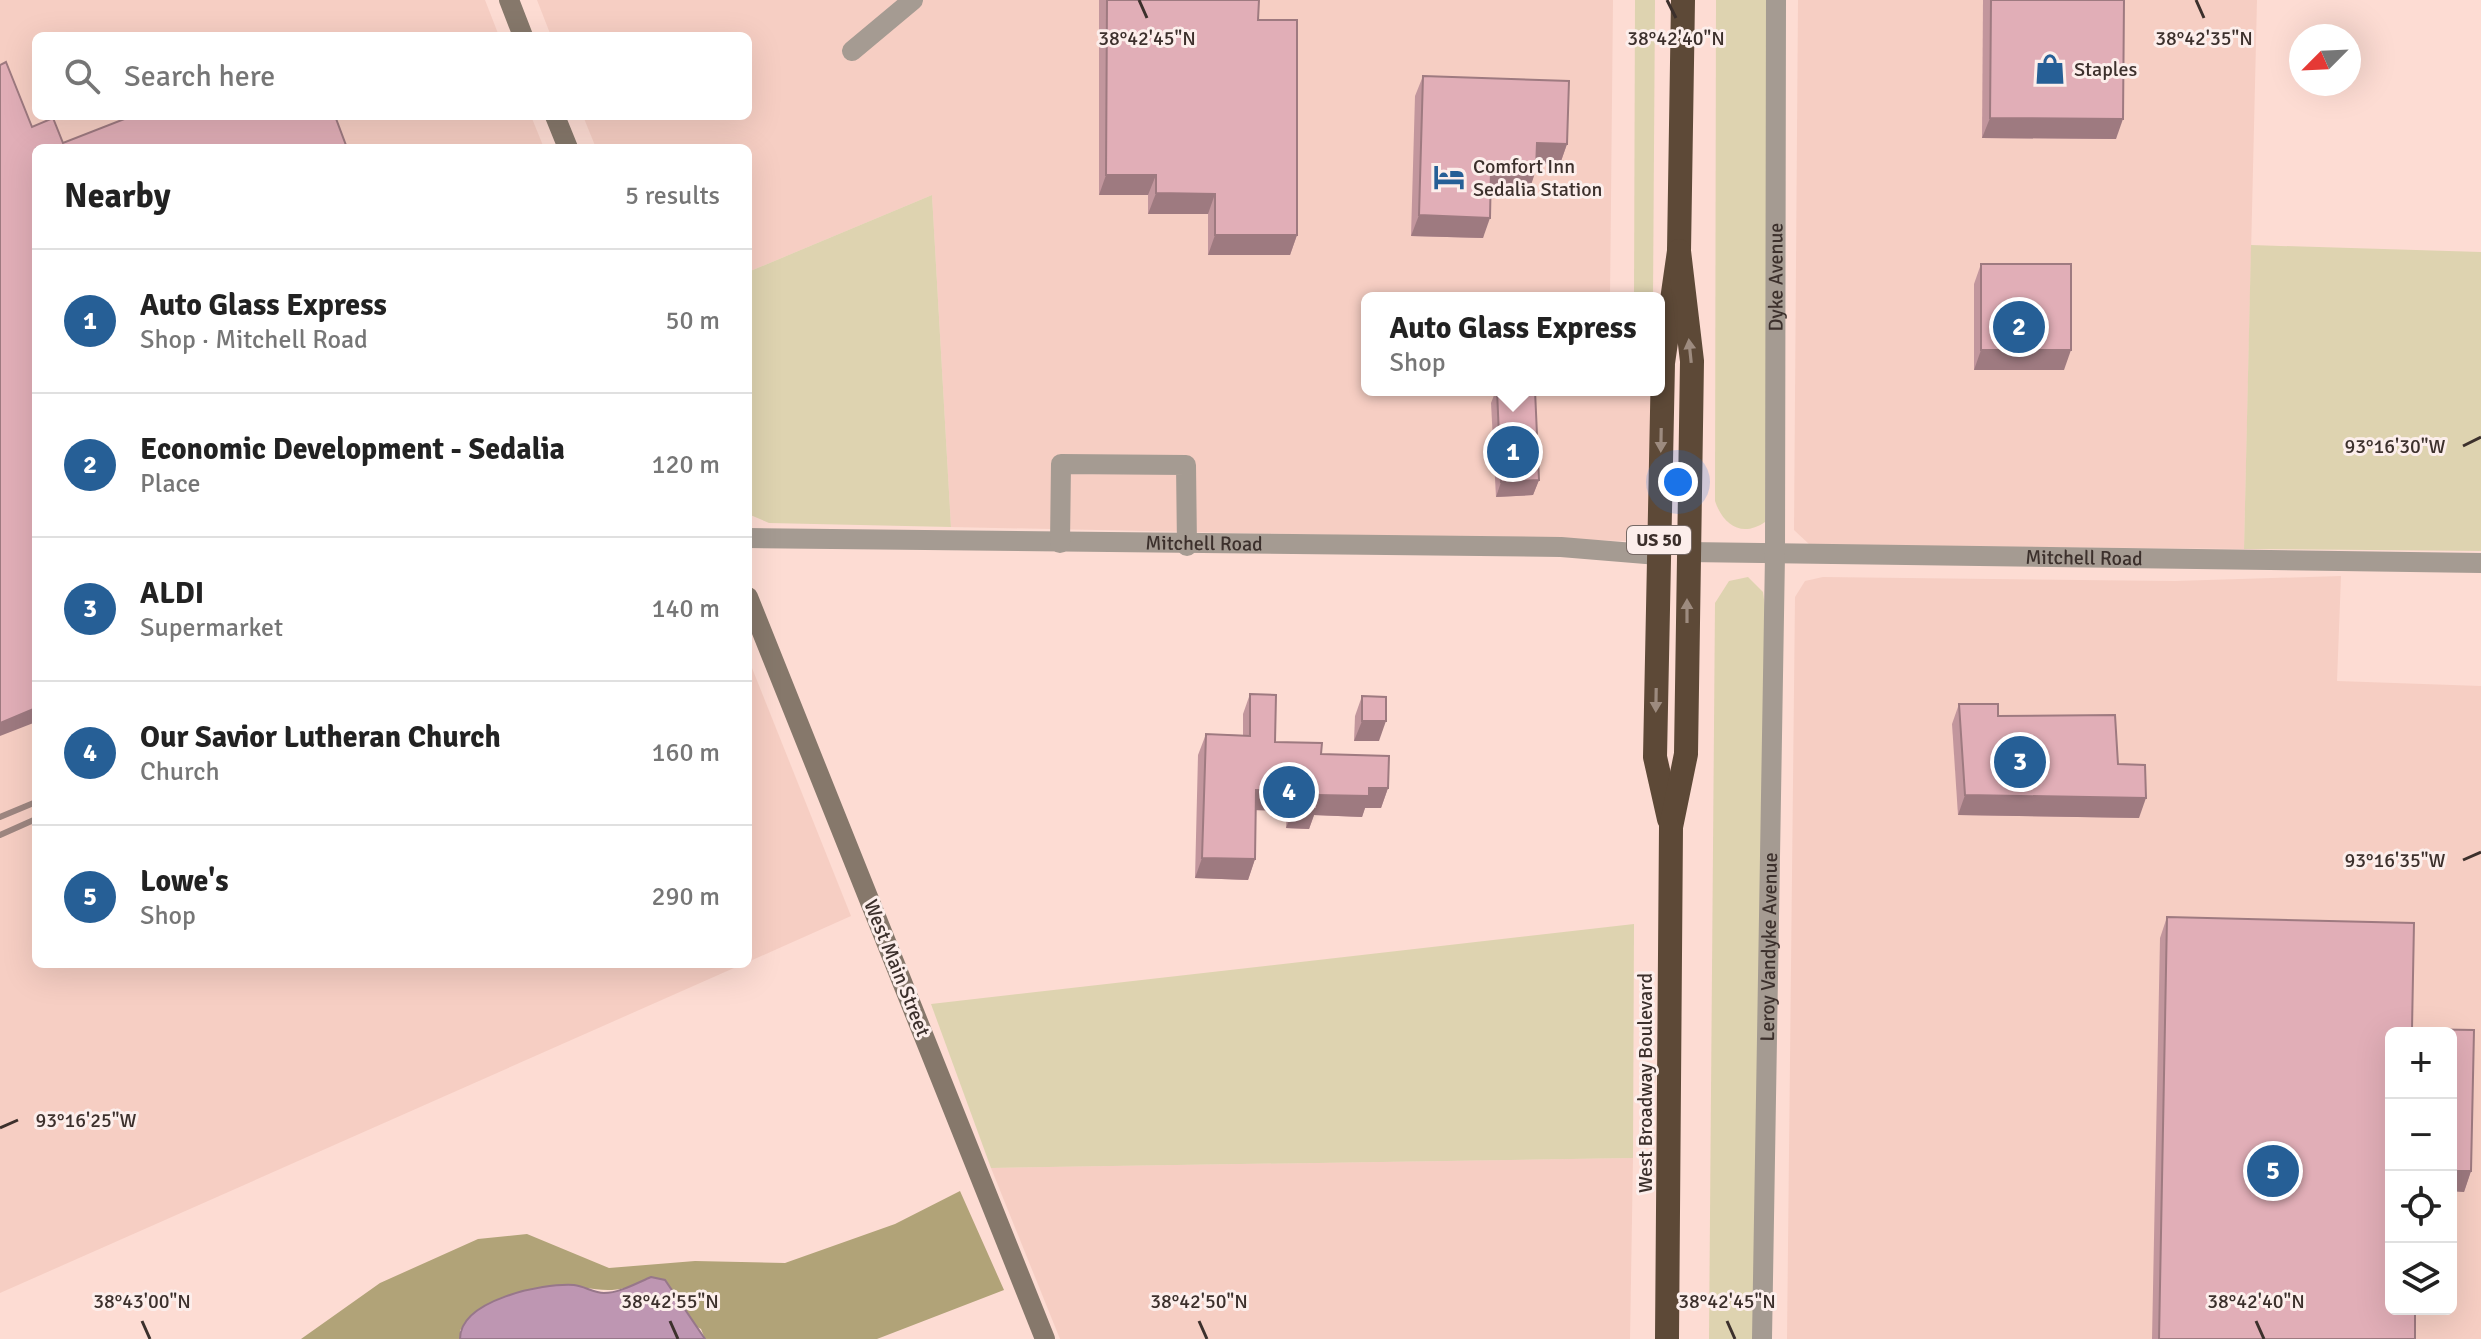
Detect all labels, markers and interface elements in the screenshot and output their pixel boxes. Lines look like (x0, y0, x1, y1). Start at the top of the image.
north arrow (2289, 24, 2361, 96)
text: 38°42'45"N (1098, 26, 1196, 51)
text: 38°42'40"N (1627, 26, 1725, 51)
text: 38°42'35"N (2155, 26, 2253, 51)
search box (32, 32, 752, 120)
shop icon: Staples (2033, 52, 2067, 86)
icon: search (60, 54, 104, 98)
place label: Staples (2074, 57, 2138, 82)
text: Search here (124, 58, 275, 95)
place label: Comfort Inn Sedalia Station (1473, 154, 1603, 202)
hotel icon: Comfort Inn Sedalia Station (1432, 160, 1466, 194)
text: Nearby (64, 175, 171, 217)
text: 5 results (625, 180, 720, 212)
street label: Dyke Avenue (1763, 223, 1788, 332)
text: Auto Glass Express (140, 287, 387, 324)
popup (1361, 292, 1665, 396)
pin: 2 (1993, 297, 2045, 357)
text: 1 (83, 305, 97, 337)
text: 50 m (665, 305, 720, 337)
text: Auto Glass Express (1390, 310, 1636, 347)
text: Shop · Mitchell Road (140, 324, 368, 356)
one-way arrow (1684, 338, 1697, 363)
text: Shop (1390, 347, 1445, 379)
pin: 1 (1487, 422, 1539, 482)
one-way arrow (1655, 428, 1667, 453)
text: Economic Development - Sedalia (140, 431, 565, 468)
text: 93°16'30"W (2344, 434, 2446, 459)
text: 2 (83, 449, 97, 481)
text: 120 m (651, 449, 720, 481)
your location (1658, 462, 1698, 502)
text: Place (140, 468, 201, 500)
road number: US 50 (1627, 526, 1691, 554)
street label: Mitchell Road (1145, 530, 1263, 556)
street label: Mitchell Road (2025, 544, 2143, 571)
text: ALDI (140, 575, 204, 612)
text: 3 (83, 593, 97, 625)
text: 140 m (651, 593, 720, 625)
one-way arrow (1681, 598, 1693, 623)
text: Supermarket (140, 612, 283, 644)
one-way arrow (1649, 688, 1662, 713)
text: Our Savior Lutheran Church (140, 719, 501, 756)
pin: 3 (1994, 732, 2046, 792)
text: 4 (83, 737, 97, 769)
text: 160 m (651, 737, 720, 769)
text: Church (140, 756, 220, 788)
pin: 4 (1263, 762, 1315, 822)
text: 93°16'35"W (2344, 848, 2446, 873)
street label: Leroy Vandyke Avenue (1754, 852, 1783, 1042)
text: Lowe's (140, 863, 229, 900)
text: 5 (83, 881, 97, 913)
text: 290 m (651, 881, 720, 913)
street label: West Main Street (858, 896, 936, 1040)
text: Shop (140, 900, 196, 932)
street label: West Broadway Boulevard (1633, 973, 1658, 1193)
map controls (2385, 1027, 2457, 1315)
button: + (2385, 1027, 2457, 1099)
button: − (2385, 1099, 2457, 1171)
text: 93°16'25"W (35, 1108, 137, 1133)
pin: 5 (2247, 1141, 2299, 1201)
button: locate (2385, 1171, 2457, 1243)
button: layers (2385, 1243, 2457, 1315)
text: 38°43'00"N (93, 1289, 191, 1314)
text: 38°42'55"N (621, 1289, 719, 1314)
text: 38°42'50"N (1150, 1289, 1248, 1314)
text: 38°42'45"N (1678, 1289, 1776, 1314)
text: 38°42'40"N (2207, 1289, 2305, 1314)

